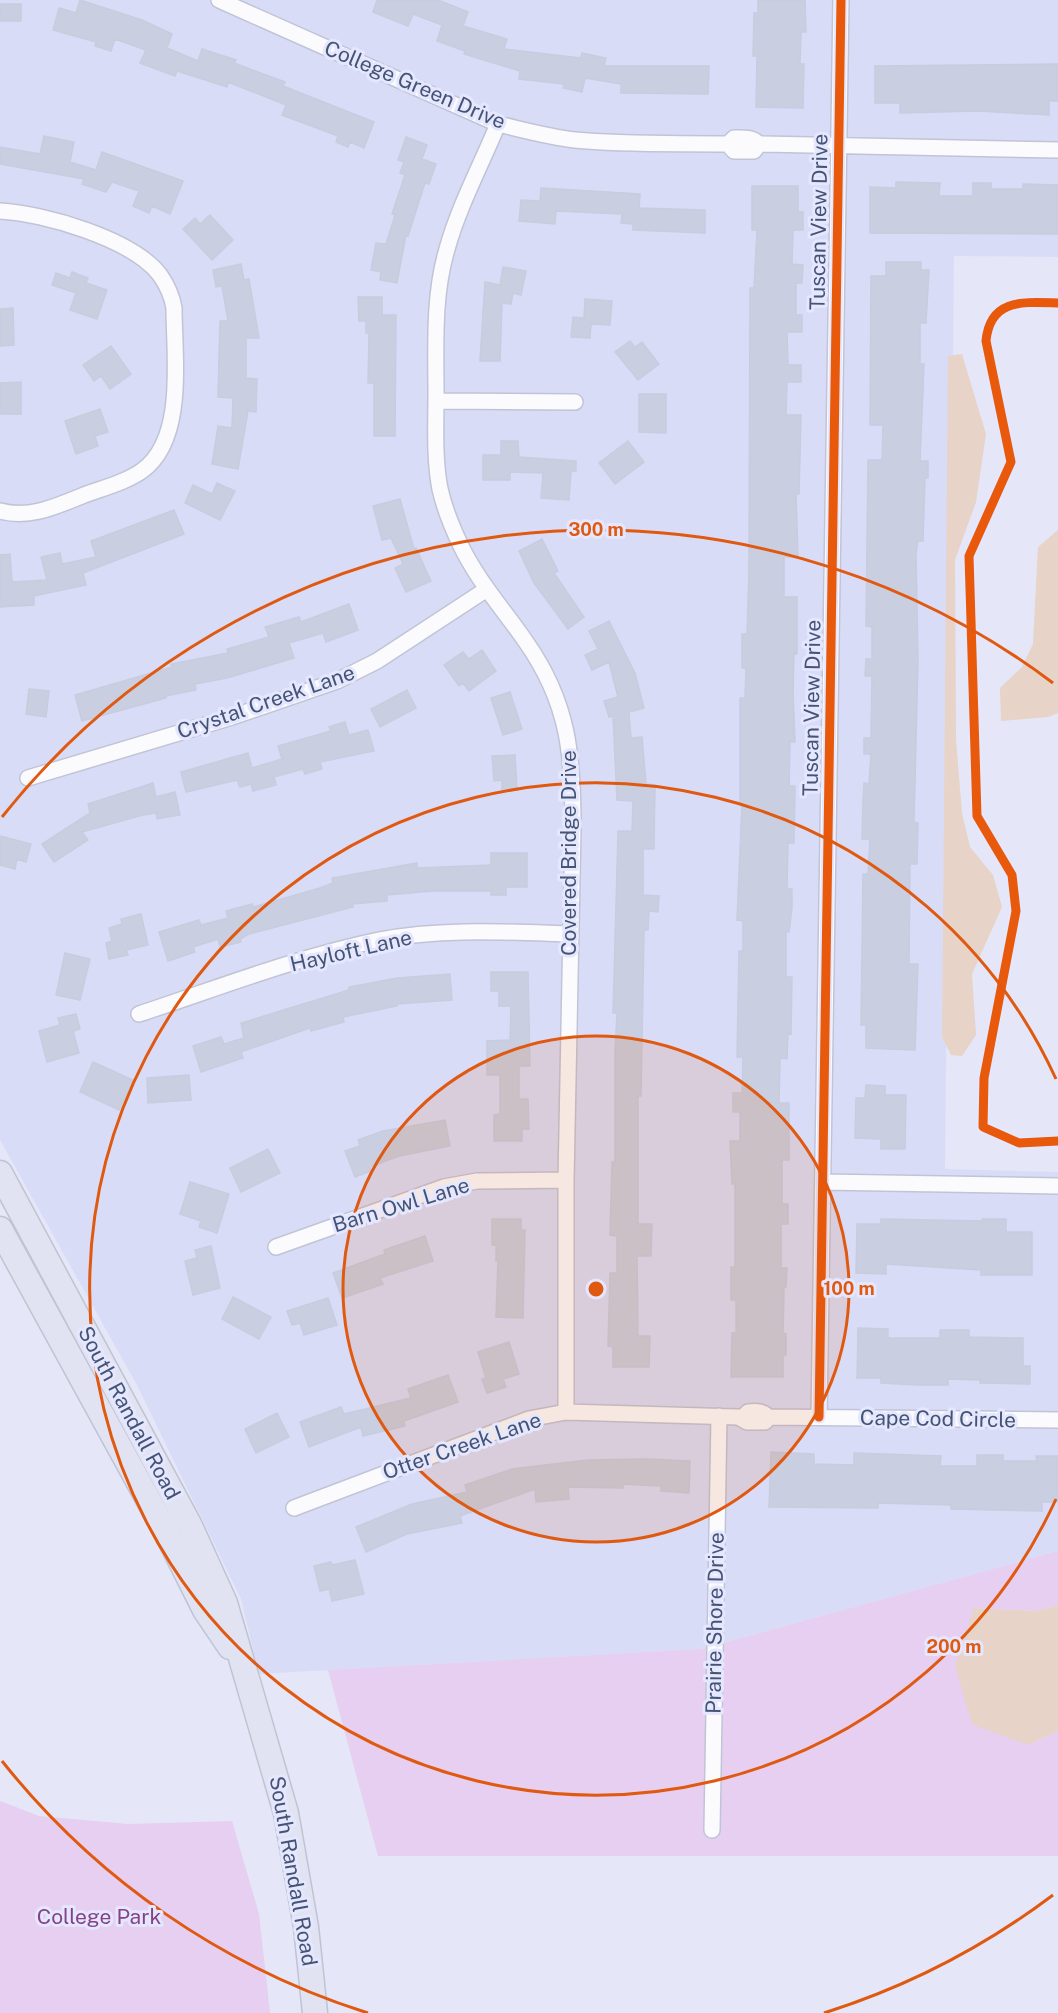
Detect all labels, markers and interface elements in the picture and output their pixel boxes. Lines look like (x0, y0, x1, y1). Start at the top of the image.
street label: College Green Drive (321, 35, 510, 134)
street label: Tuscan View Drive (804, 134, 833, 310)
text: 300 m (568, 519, 624, 540)
street label: Tuscan View Drive (797, 620, 826, 796)
street label: Crystal Creek Lane (174, 659, 358, 744)
street label: Covered Bridge Drive (556, 750, 581, 956)
street label: Hayloft Lane (288, 924, 414, 977)
street label: Barn Owl Lane (329, 1172, 472, 1237)
text: 100 m (823, 1278, 875, 1299)
centre of rings (586, 1279, 606, 1299)
street label: South Randall Road (73, 1322, 186, 1504)
street label: Cape Cod Circle (860, 1405, 1016, 1432)
street label: Otter Creek Lane (379, 1407, 544, 1484)
street label: Prairie Shore Drive (700, 1532, 729, 1714)
text: 200 m (927, 1636, 981, 1657)
street label: South Randall Road (264, 1774, 323, 1968)
park label: College Park (37, 1904, 161, 1929)

